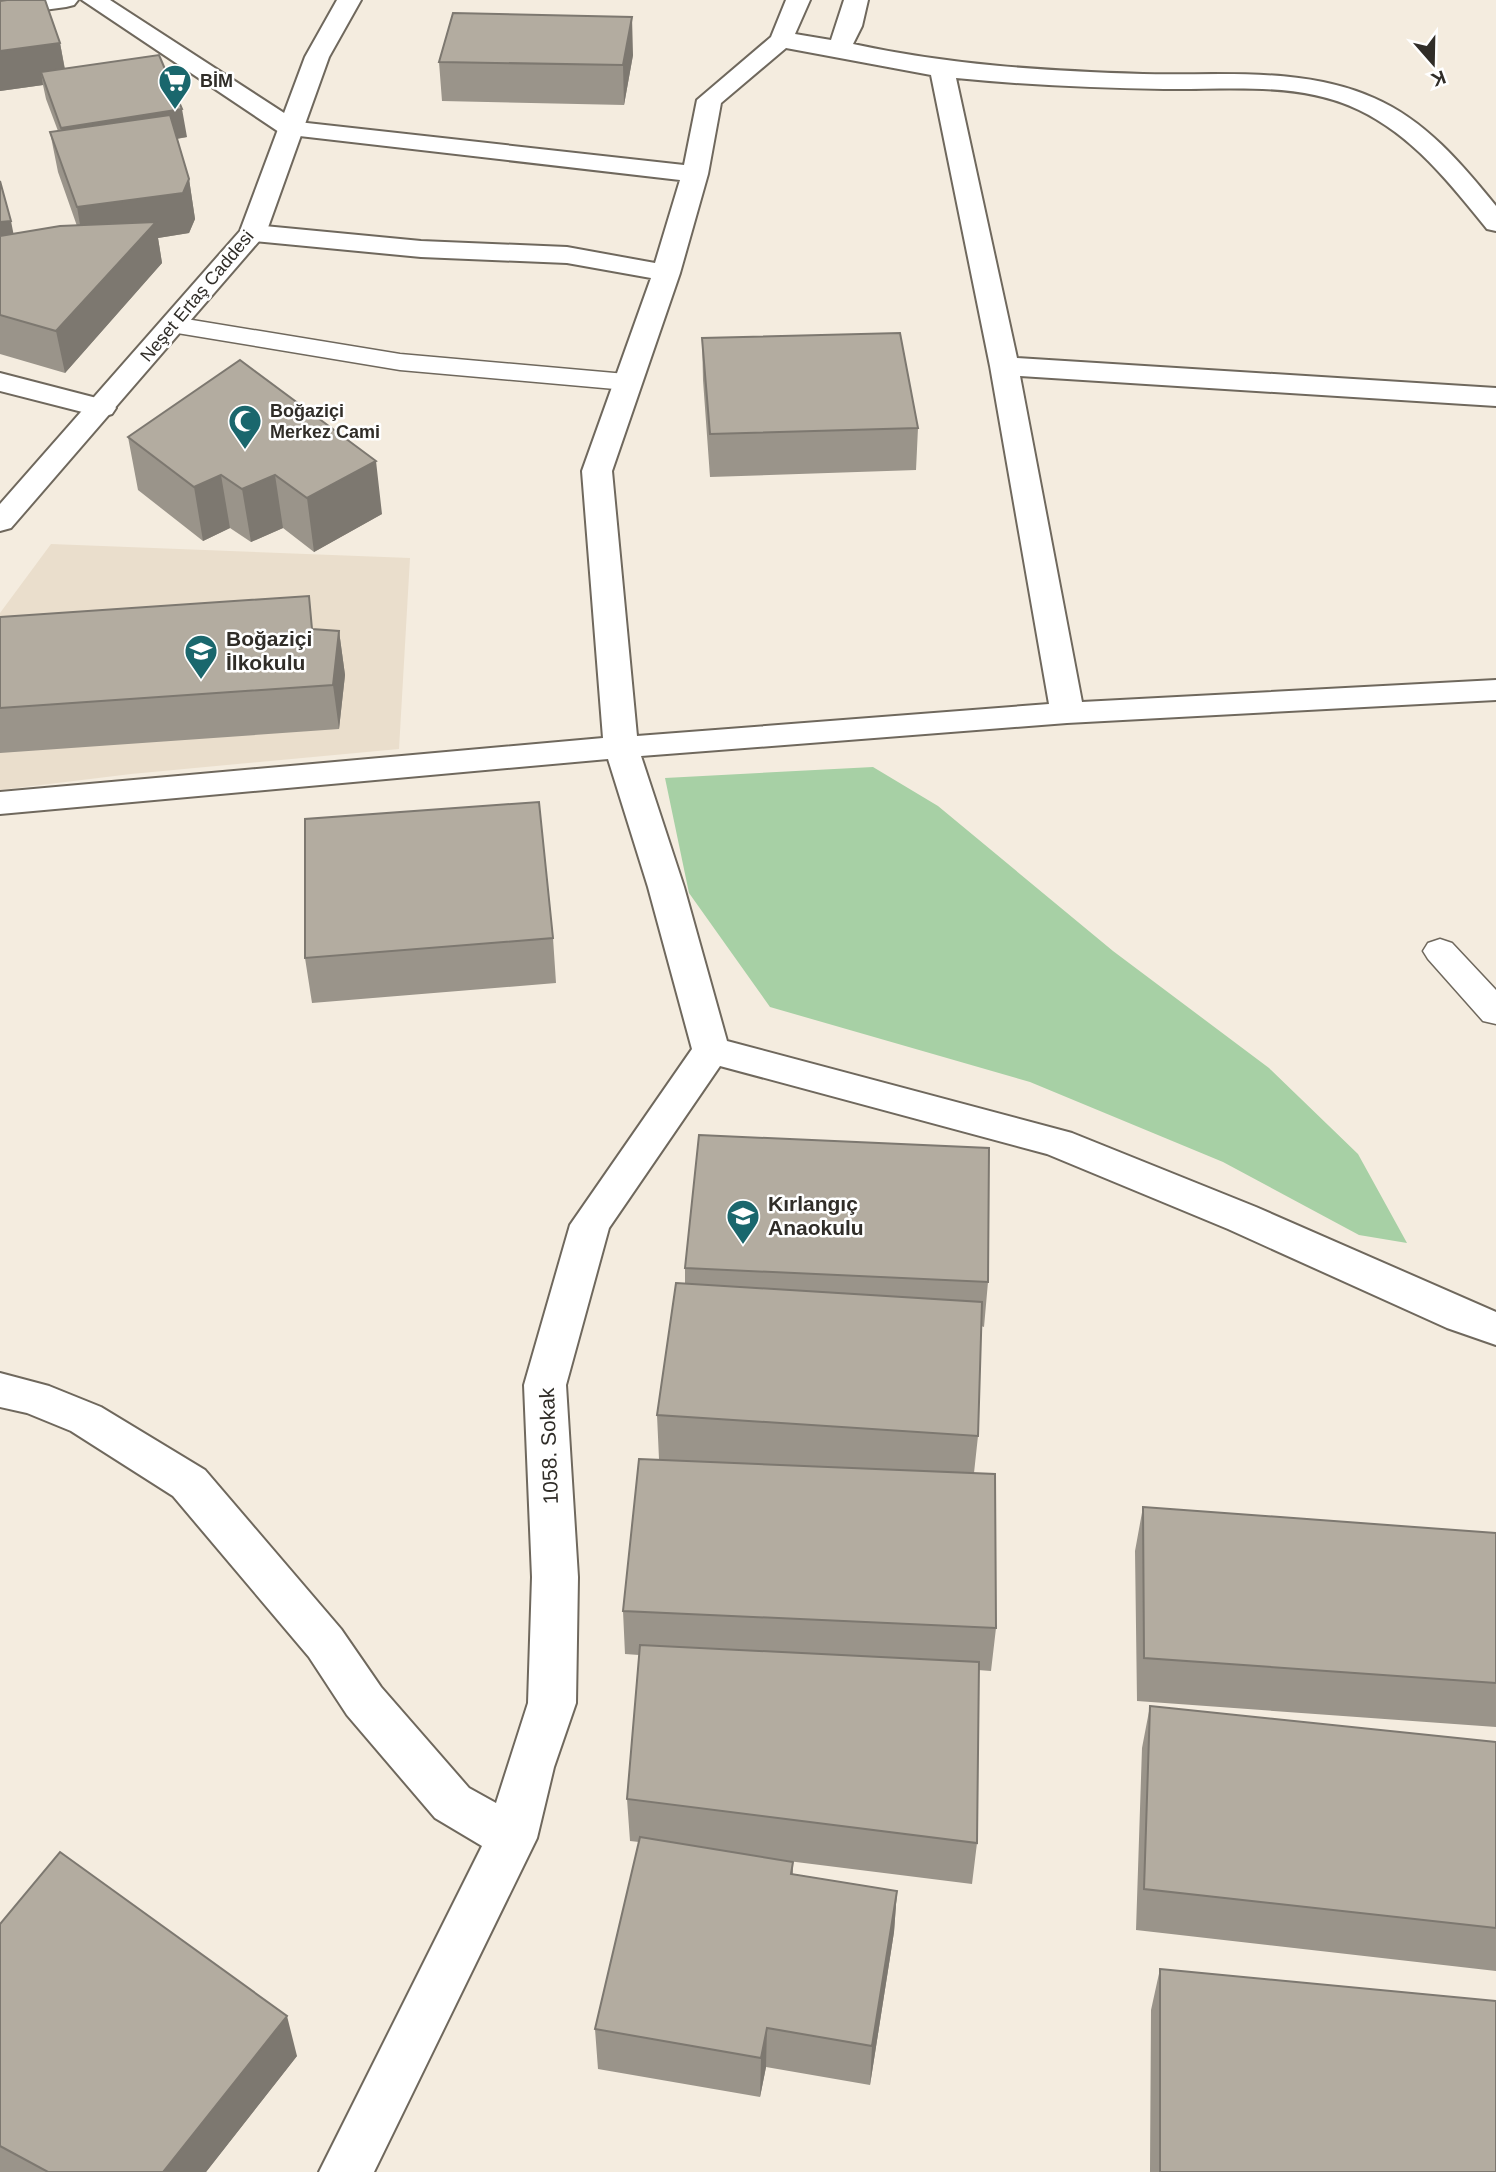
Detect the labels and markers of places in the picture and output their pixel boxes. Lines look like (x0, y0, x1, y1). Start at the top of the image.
supermarket icon: BİM (156, 62, 194, 111)
place label: BİM (200, 71, 233, 91)
place label: Boğaziçi Merkez Cami (270, 401, 380, 442)
mosque icon: Boğaziçi Merkez Cami (226, 402, 264, 451)
place label: Boğaziçi İlkokulu (226, 627, 312, 674)
school or university icon: Boğaziçi İlkokulu (182, 632, 220, 681)
place label: Kırlangıç Anaokulu (768, 1192, 864, 1239)
school or university icon: Kırlangıç Anaokulu (724, 1197, 762, 1246)

